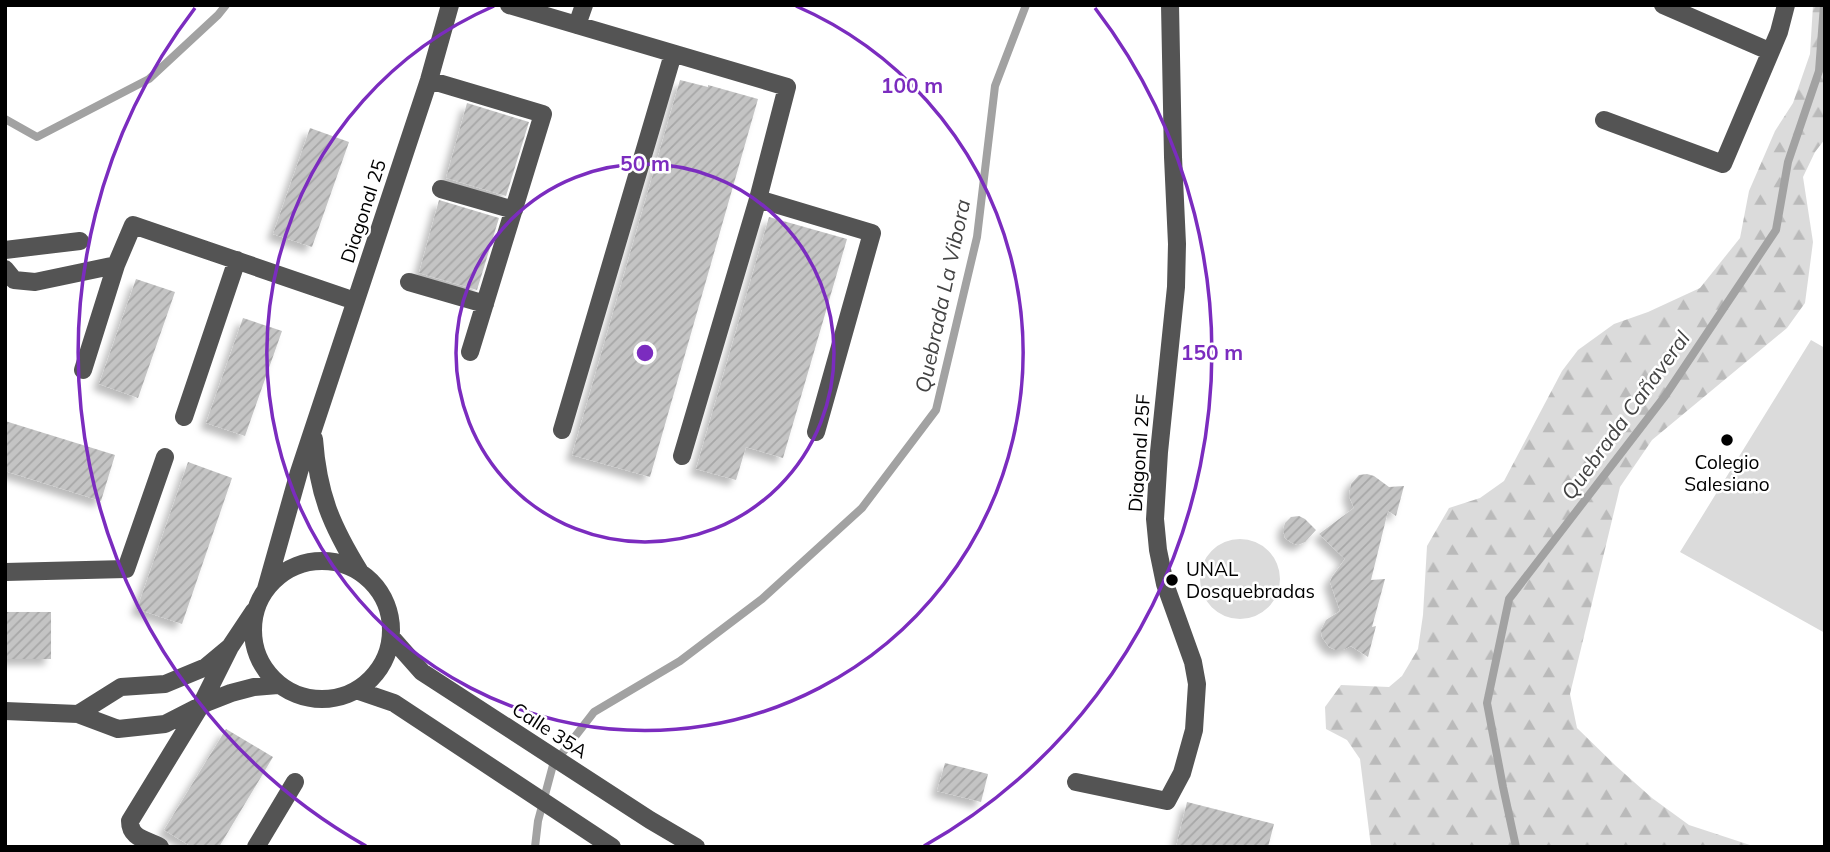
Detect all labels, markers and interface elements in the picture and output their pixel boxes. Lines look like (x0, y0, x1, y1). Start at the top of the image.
text: 100 m (881, 72, 943, 98)
text: 50 m (620, 150, 670, 176)
street label: Diagonal 25 (335, 156, 391, 266)
water label: Quebrada La Vibora (909, 197, 975, 395)
water label: Quebrada Cañaveral (1555, 326, 1695, 504)
text: 150 m (1181, 339, 1243, 365)
centre of rings (633, 341, 657, 365)
street label: Diagonal 25F (1123, 393, 1155, 513)
marker: Colegio Salesiano (1719, 432, 1735, 448)
place label: Colegio Salesiano (1684, 450, 1770, 496)
place label: UNAL Dosquebradas (1186, 557, 1315, 603)
marker: UNAL Dosquebradas (1164, 572, 1180, 588)
street label: Calle 35A (508, 697, 592, 763)

